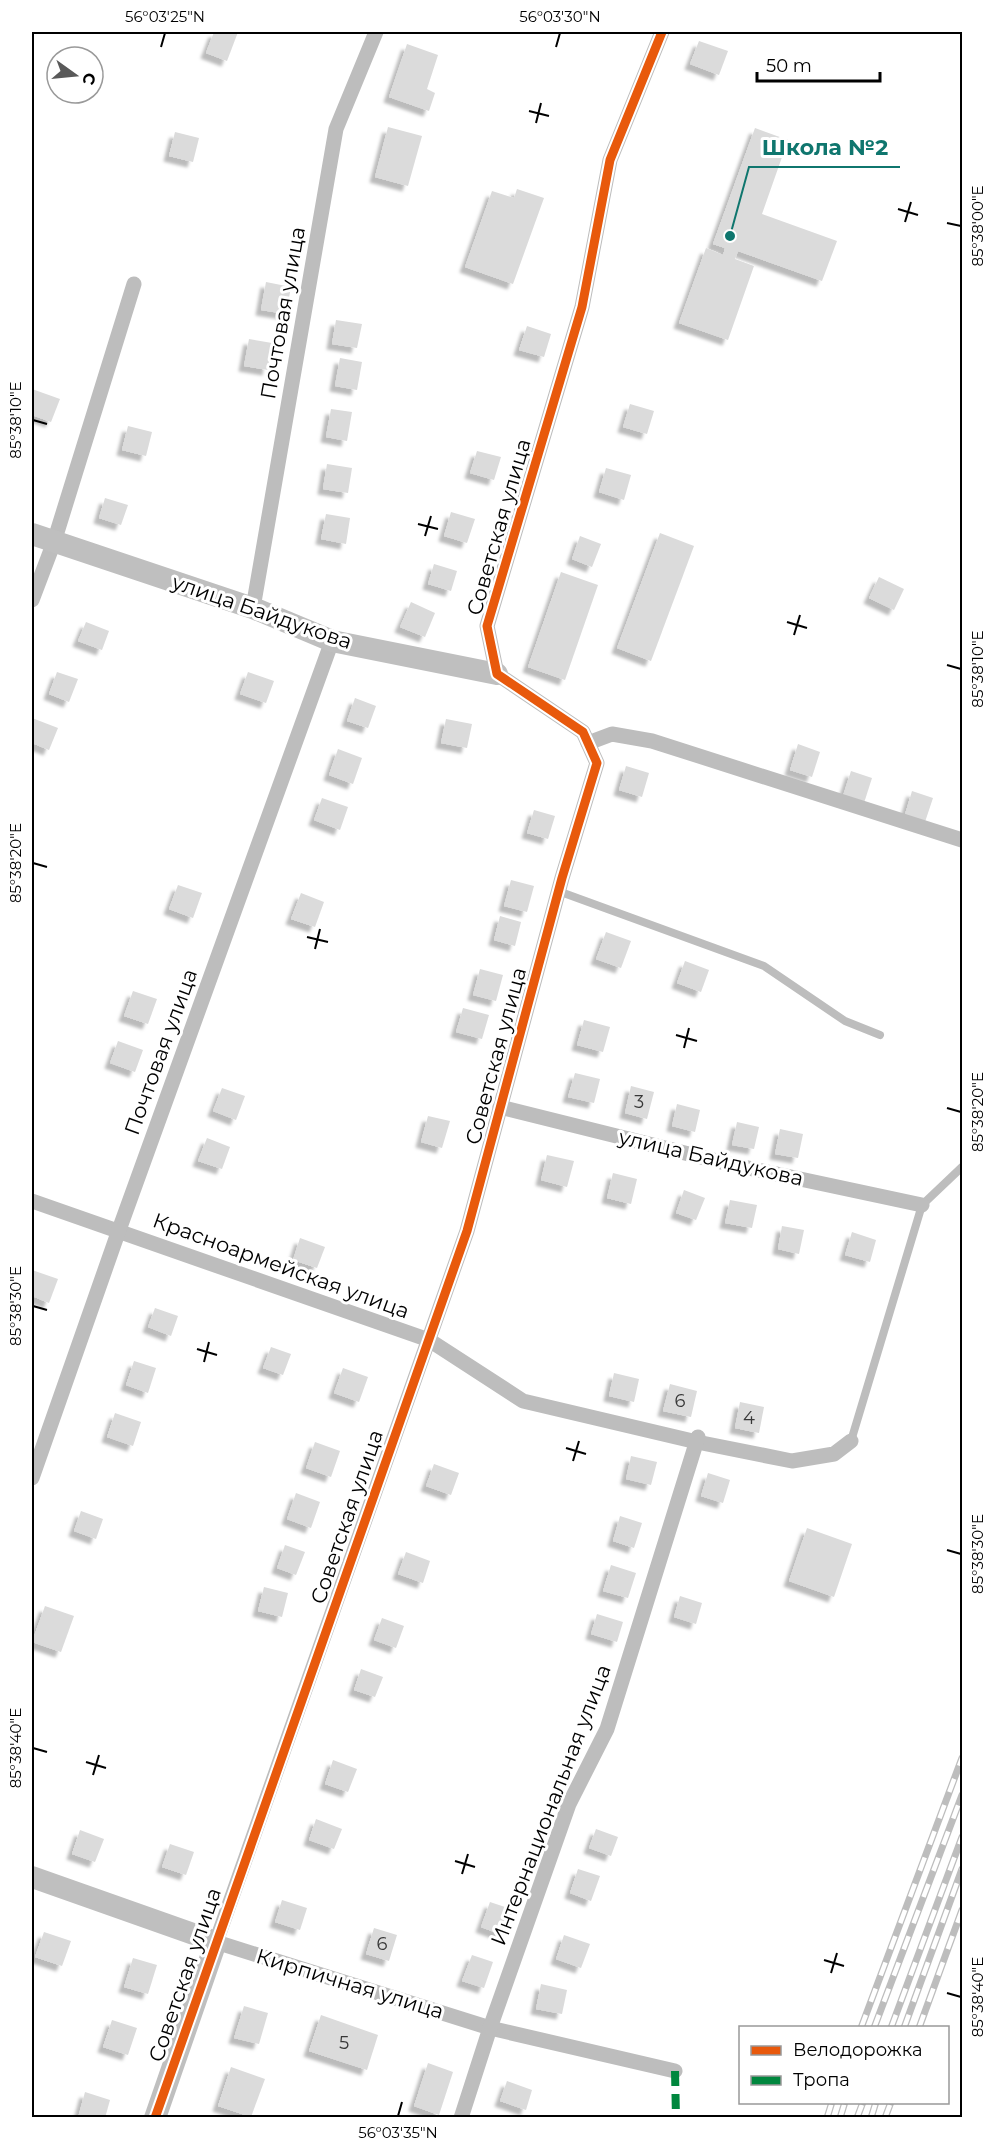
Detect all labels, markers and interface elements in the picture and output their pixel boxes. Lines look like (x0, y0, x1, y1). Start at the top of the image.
text: 56°03'25"N (125, 7, 205, 26)
text: 56°03'30"N (519, 7, 601, 26)
north arrow (45, 45, 105, 105)
scale bar (757, 45, 880, 83)
text: 50 m (766, 55, 812, 77)
text: С (78, 71, 100, 87)
callout: Школа №2 (749, 127, 900, 167)
text: Школа №2 (762, 134, 888, 161)
text: 85°38'00"E (968, 185, 987, 267)
street label: Почтовая улица (255, 225, 310, 401)
text: 85°38'10"E (6, 381, 25, 459)
street label: Советская улица (461, 436, 536, 618)
street label: улица Байдукова (168, 569, 355, 654)
text: 85°38'10"E (968, 630, 987, 708)
text: 85°38'20"E (6, 823, 25, 903)
street label: Почтовая улица (119, 965, 202, 1138)
street label: Советская улица (460, 965, 531, 1147)
text: 85°38'20"E (968, 1072, 987, 1152)
house number: 3 (634, 1091, 644, 1113)
street label: улица Байдукова (615, 1124, 806, 1191)
street label: Красноармейская улица (150, 1207, 413, 1324)
text: 85°38'30"E (6, 1266, 25, 1346)
house number: 6 (675, 1390, 686, 1412)
house number: 4 (743, 1407, 755, 1429)
street label: Советская улица (305, 1427, 388, 1607)
text: 85°38'30"E (968, 1514, 987, 1594)
street label: Интернациональная улица (485, 1661, 616, 1949)
text: 85°38'40"E (6, 1708, 25, 1788)
street label: Советская улица (143, 1885, 226, 2065)
house number: 6 (377, 1933, 388, 1955)
street label: Кирпичная улица (253, 1943, 447, 2024)
text: 85°38'40"E (968, 1957, 987, 2037)
legend (739, 2026, 949, 2104)
house number: 5 (339, 2032, 349, 2054)
text: Велодорожка (793, 2039, 922, 2061)
text: Тропа (793, 2069, 850, 2091)
text: 56°03'35"N (358, 2123, 438, 2142)

